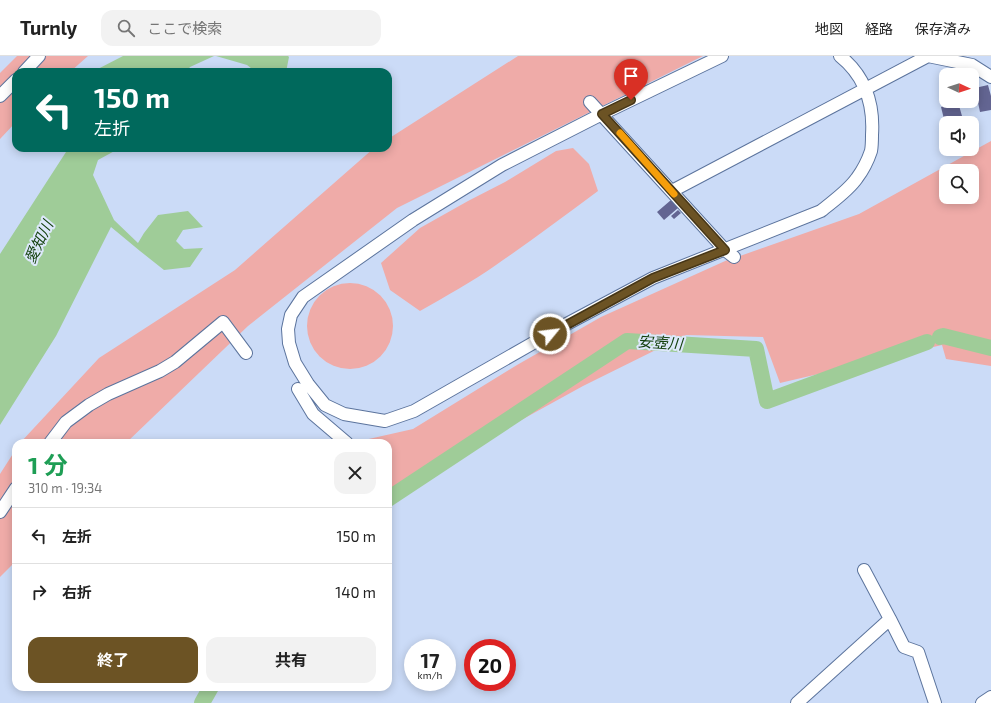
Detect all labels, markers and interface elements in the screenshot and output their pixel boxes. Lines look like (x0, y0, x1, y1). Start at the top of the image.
search box (101, 10, 381, 46)
text: Turnly (20, 16, 77, 39)
icon: search (115, 17, 137, 39)
text: ここで検索 (147, 19, 222, 37)
text: 地図 (815, 20, 843, 37)
text: 経路 (865, 20, 893, 37)
text: 保存済み (915, 20, 971, 37)
pin (614, 59, 648, 100)
icon: arrive (620, 65, 642, 87)
north arrow (939, 68, 979, 108)
map controls (939, 68, 979, 204)
text: 150 m (94, 80, 170, 114)
icon: left (28, 84, 80, 136)
button: sound (939, 116, 979, 156)
text: 左折 (94, 117, 130, 139)
button: search (939, 164, 979, 204)
water label: 愛知川 (20, 216, 57, 266)
position arrow (529, 313, 571, 355)
water label: 安壺川 (637, 331, 685, 353)
text: 1 分 (28, 450, 68, 479)
button: close (334, 452, 376, 494)
text: 310 m · 19:34 (28, 480, 102, 496)
icon: left (28, 525, 50, 547)
text: 左折 (62, 527, 92, 545)
text: 150 m (336, 527, 376, 545)
icon: right (28, 581, 50, 603)
text: 右折 (62, 583, 92, 601)
text: 140 m (335, 583, 376, 601)
button: 終了 (28, 637, 198, 683)
button: 共有 (206, 637, 376, 683)
speed limit sign: 20 (464, 639, 516, 691)
text: 17 (420, 648, 440, 672)
text: km/h (418, 669, 442, 681)

